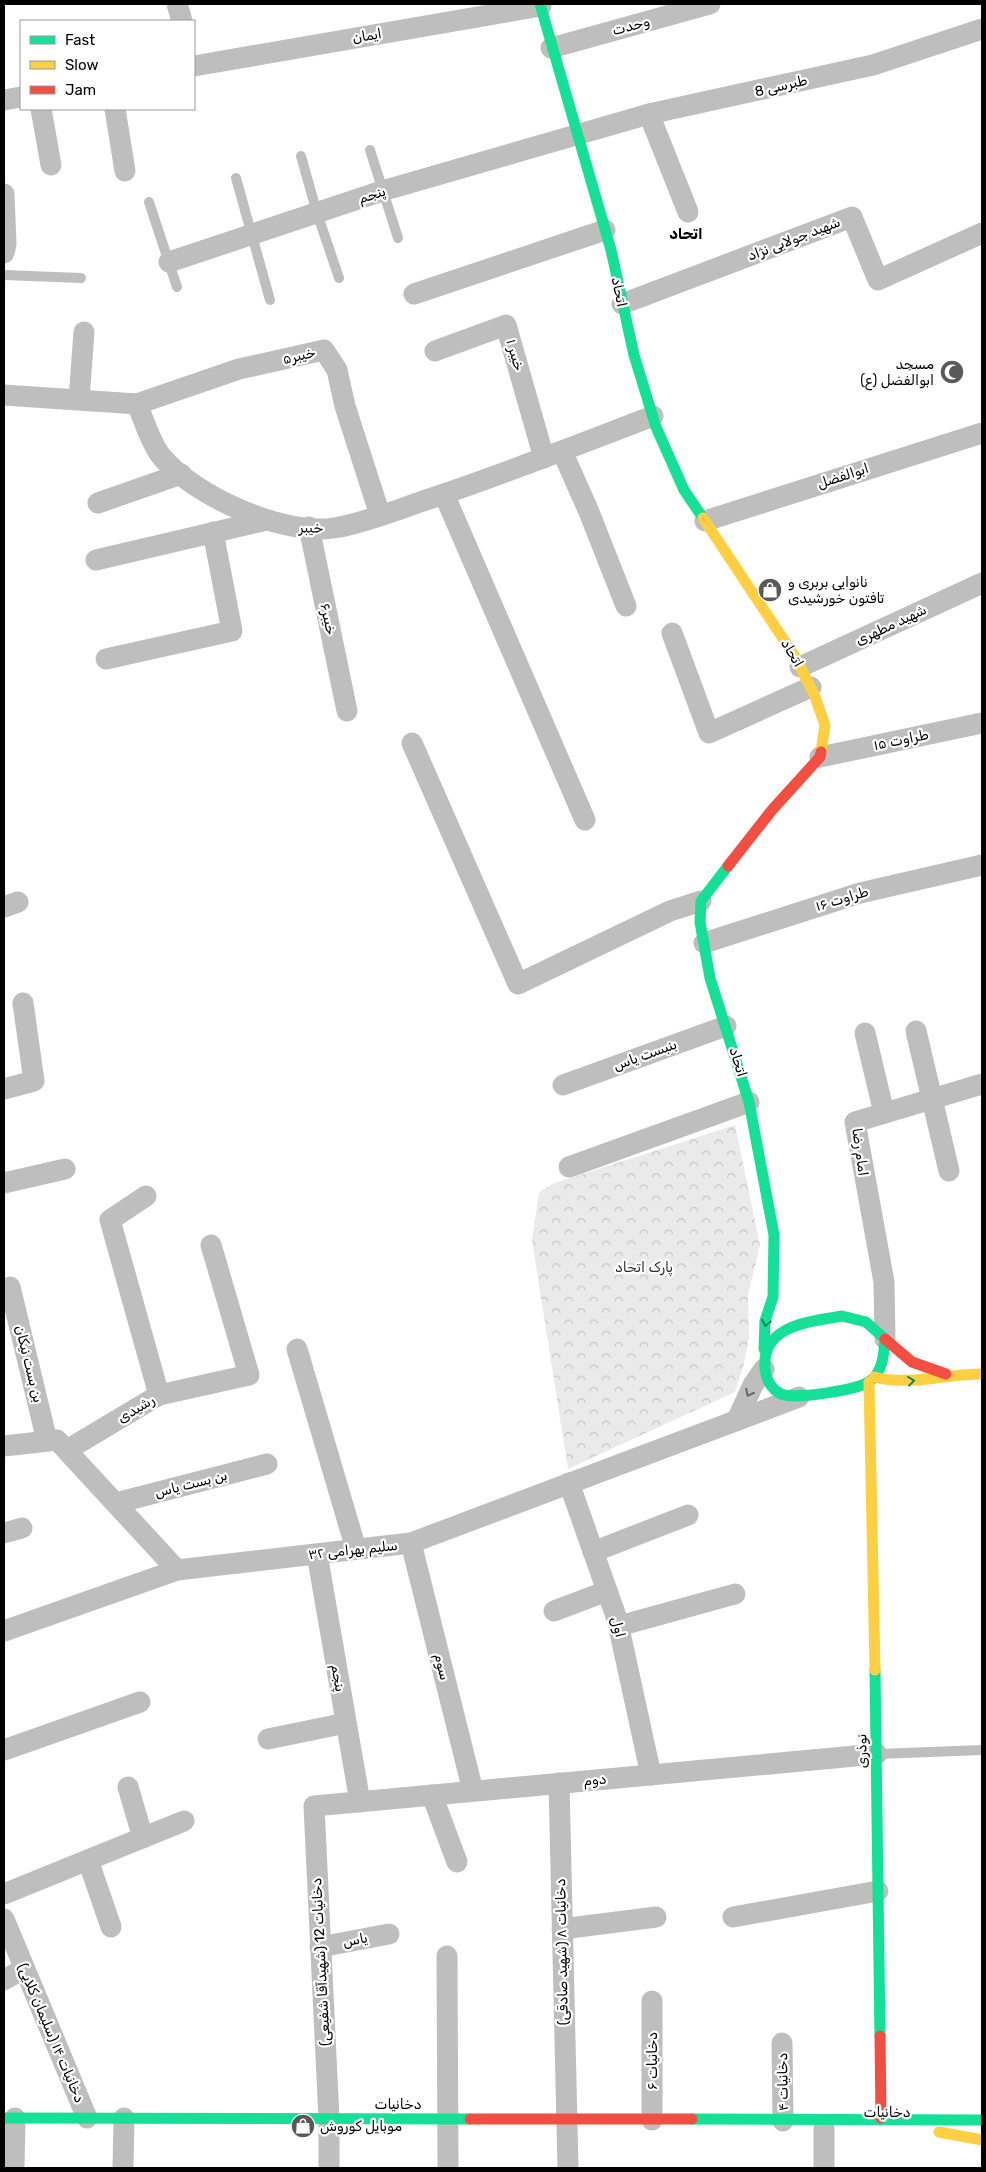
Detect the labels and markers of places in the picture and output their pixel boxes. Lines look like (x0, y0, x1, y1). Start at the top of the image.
place label: مسجد ابوالفضل (ع) (860, 356, 934, 391)
mosque icon: مسجد ابوالفضل (ع) (939, 359, 965, 385)
place label: نانوایی بربری و تافتون خورشیدی (788, 574, 884, 607)
shop icon: نانوایی بربری و تافتون خورشیدی (757, 577, 783, 603)
shop icon: موبایل کوروش (290, 2113, 316, 2139)
place label: موبایل کوروش (320, 2118, 402, 2135)

